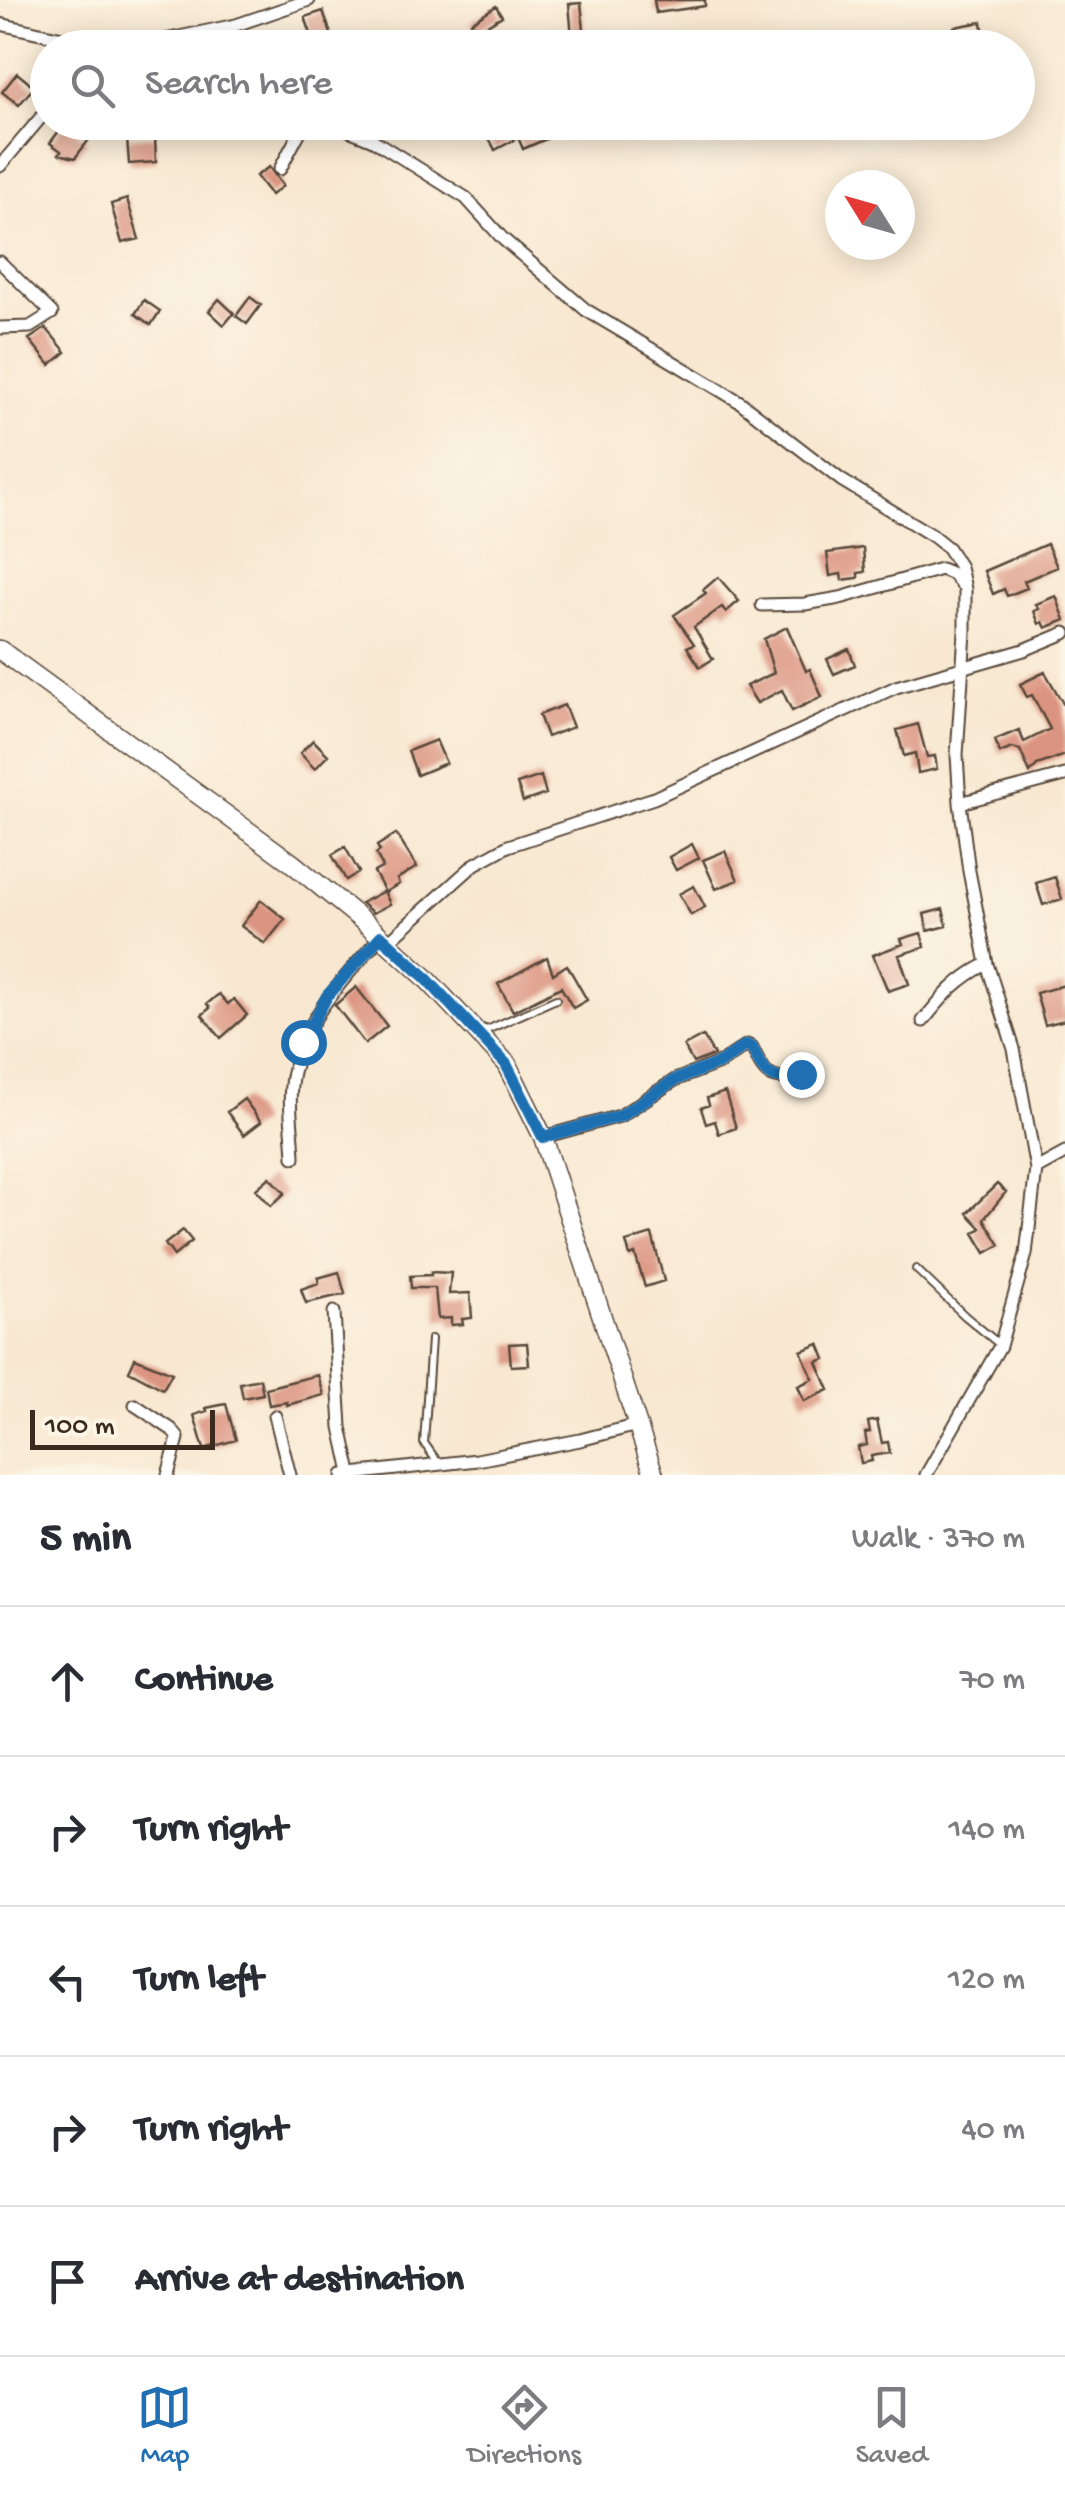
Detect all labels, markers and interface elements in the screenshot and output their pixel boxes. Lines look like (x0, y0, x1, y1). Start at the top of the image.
search box (30, 30, 1035, 140)
icon: search (65, 58, 120, 113)
text: Search here (145, 63, 332, 107)
north arrow (825, 170, 915, 260)
route start (281, 1020, 327, 1066)
route end (779, 1052, 825, 1098)
scale bar (30, 1405, 215, 1450)
text: 100 m (45, 1411, 115, 1444)
text: 5 min (40, 1516, 131, 1565)
text: Walk · 370 m (852, 1521, 1025, 1559)
icon: ahead (40, 1654, 95, 1709)
text: Continue (135, 1659, 273, 1703)
text: 70 m (960, 1662, 1025, 1700)
icon: right (40, 1804, 95, 1859)
text: Turn right (135, 1809, 287, 1853)
text: 140 m (948, 1812, 1025, 1850)
icon: left (40, 1954, 95, 2009)
text: Turn left (135, 1959, 263, 2003)
text: 120 m (948, 1962, 1025, 2000)
icon: right (40, 2104, 95, 2159)
text: Turn right (135, 2109, 287, 2153)
text: 40 m (961, 2112, 1025, 2150)
icon: arrive (40, 2254, 95, 2309)
text: Arrive at destination (135, 2259, 464, 2303)
tab: Map (137, 2380, 192, 2473)
tab: Directions (467, 2380, 581, 2473)
tab: Saved (856, 2380, 928, 2473)

